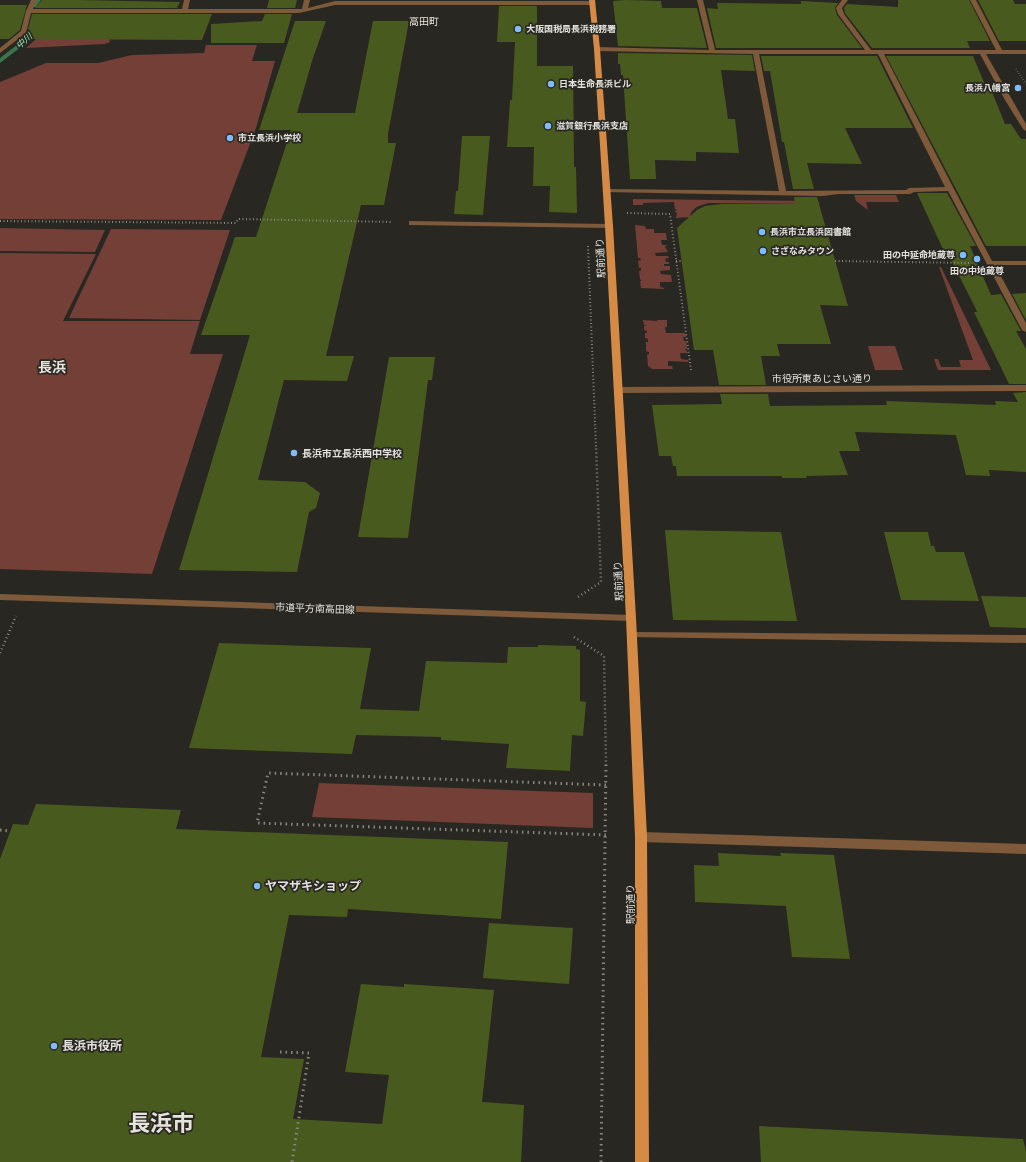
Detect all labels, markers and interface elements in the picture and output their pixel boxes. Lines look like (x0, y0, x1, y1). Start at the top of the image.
district label: 高田町 (409, 15, 439, 28)
place label: 大阪国税局長浜税務署 (526, 23, 616, 34)
marker: 大阪国税局長浜税務署 (513, 24, 523, 34)
water label: 中川 (13, 30, 35, 51)
place label: 日本生命長浜ビル (559, 78, 631, 89)
marker: 日本生命長浜ビル (546, 79, 556, 89)
place label: 長浜八幡宮 (965, 82, 1010, 93)
marker: 長浜八幡宮 (1013, 83, 1023, 93)
place label: 滋賀銀行長浜支店 (556, 120, 628, 131)
marker: 滋賀銀行長浜支店 (543, 121, 553, 131)
place label: 市立長浜小学校 (238, 132, 302, 143)
marker: 市立長浜小学校 (225, 133, 235, 143)
place label: 長浜市立長浜図書館 (770, 226, 851, 237)
marker: 長浜市立長浜図書館 (757, 227, 767, 237)
street label: 駅前通り (593, 238, 608, 278)
place label: さざなみタウン (771, 245, 834, 256)
marker: さざなみタウン (758, 246, 768, 256)
place label: 田の中延命地蔵尊 (883, 249, 955, 260)
marker: 田の中延命地蔵尊 (958, 250, 968, 260)
marker: 田の中地蔵尊 (972, 254, 982, 264)
place label: 田の中地蔵尊 (950, 265, 1004, 276)
district label: 長浜 (38, 358, 66, 376)
street label: 市役所東あじさい通り (772, 372, 872, 385)
place label: 長浜市立長浜西中学校 (302, 447, 402, 460)
marker: 長浜市立長浜西中学校 (289, 448, 299, 458)
street label: 駅前通り (611, 561, 626, 601)
street label: 市道平方南高田線 (275, 601, 355, 616)
place label: ヤマザキショップ (265, 878, 361, 893)
marker: ヤマザキショップ (252, 881, 262, 891)
street label: 駅前通り (624, 884, 637, 924)
place label: 長浜市役所 (62, 1038, 122, 1053)
marker: 長浜市役所 (49, 1041, 59, 1051)
district label: 長浜市 (128, 1110, 194, 1137)

